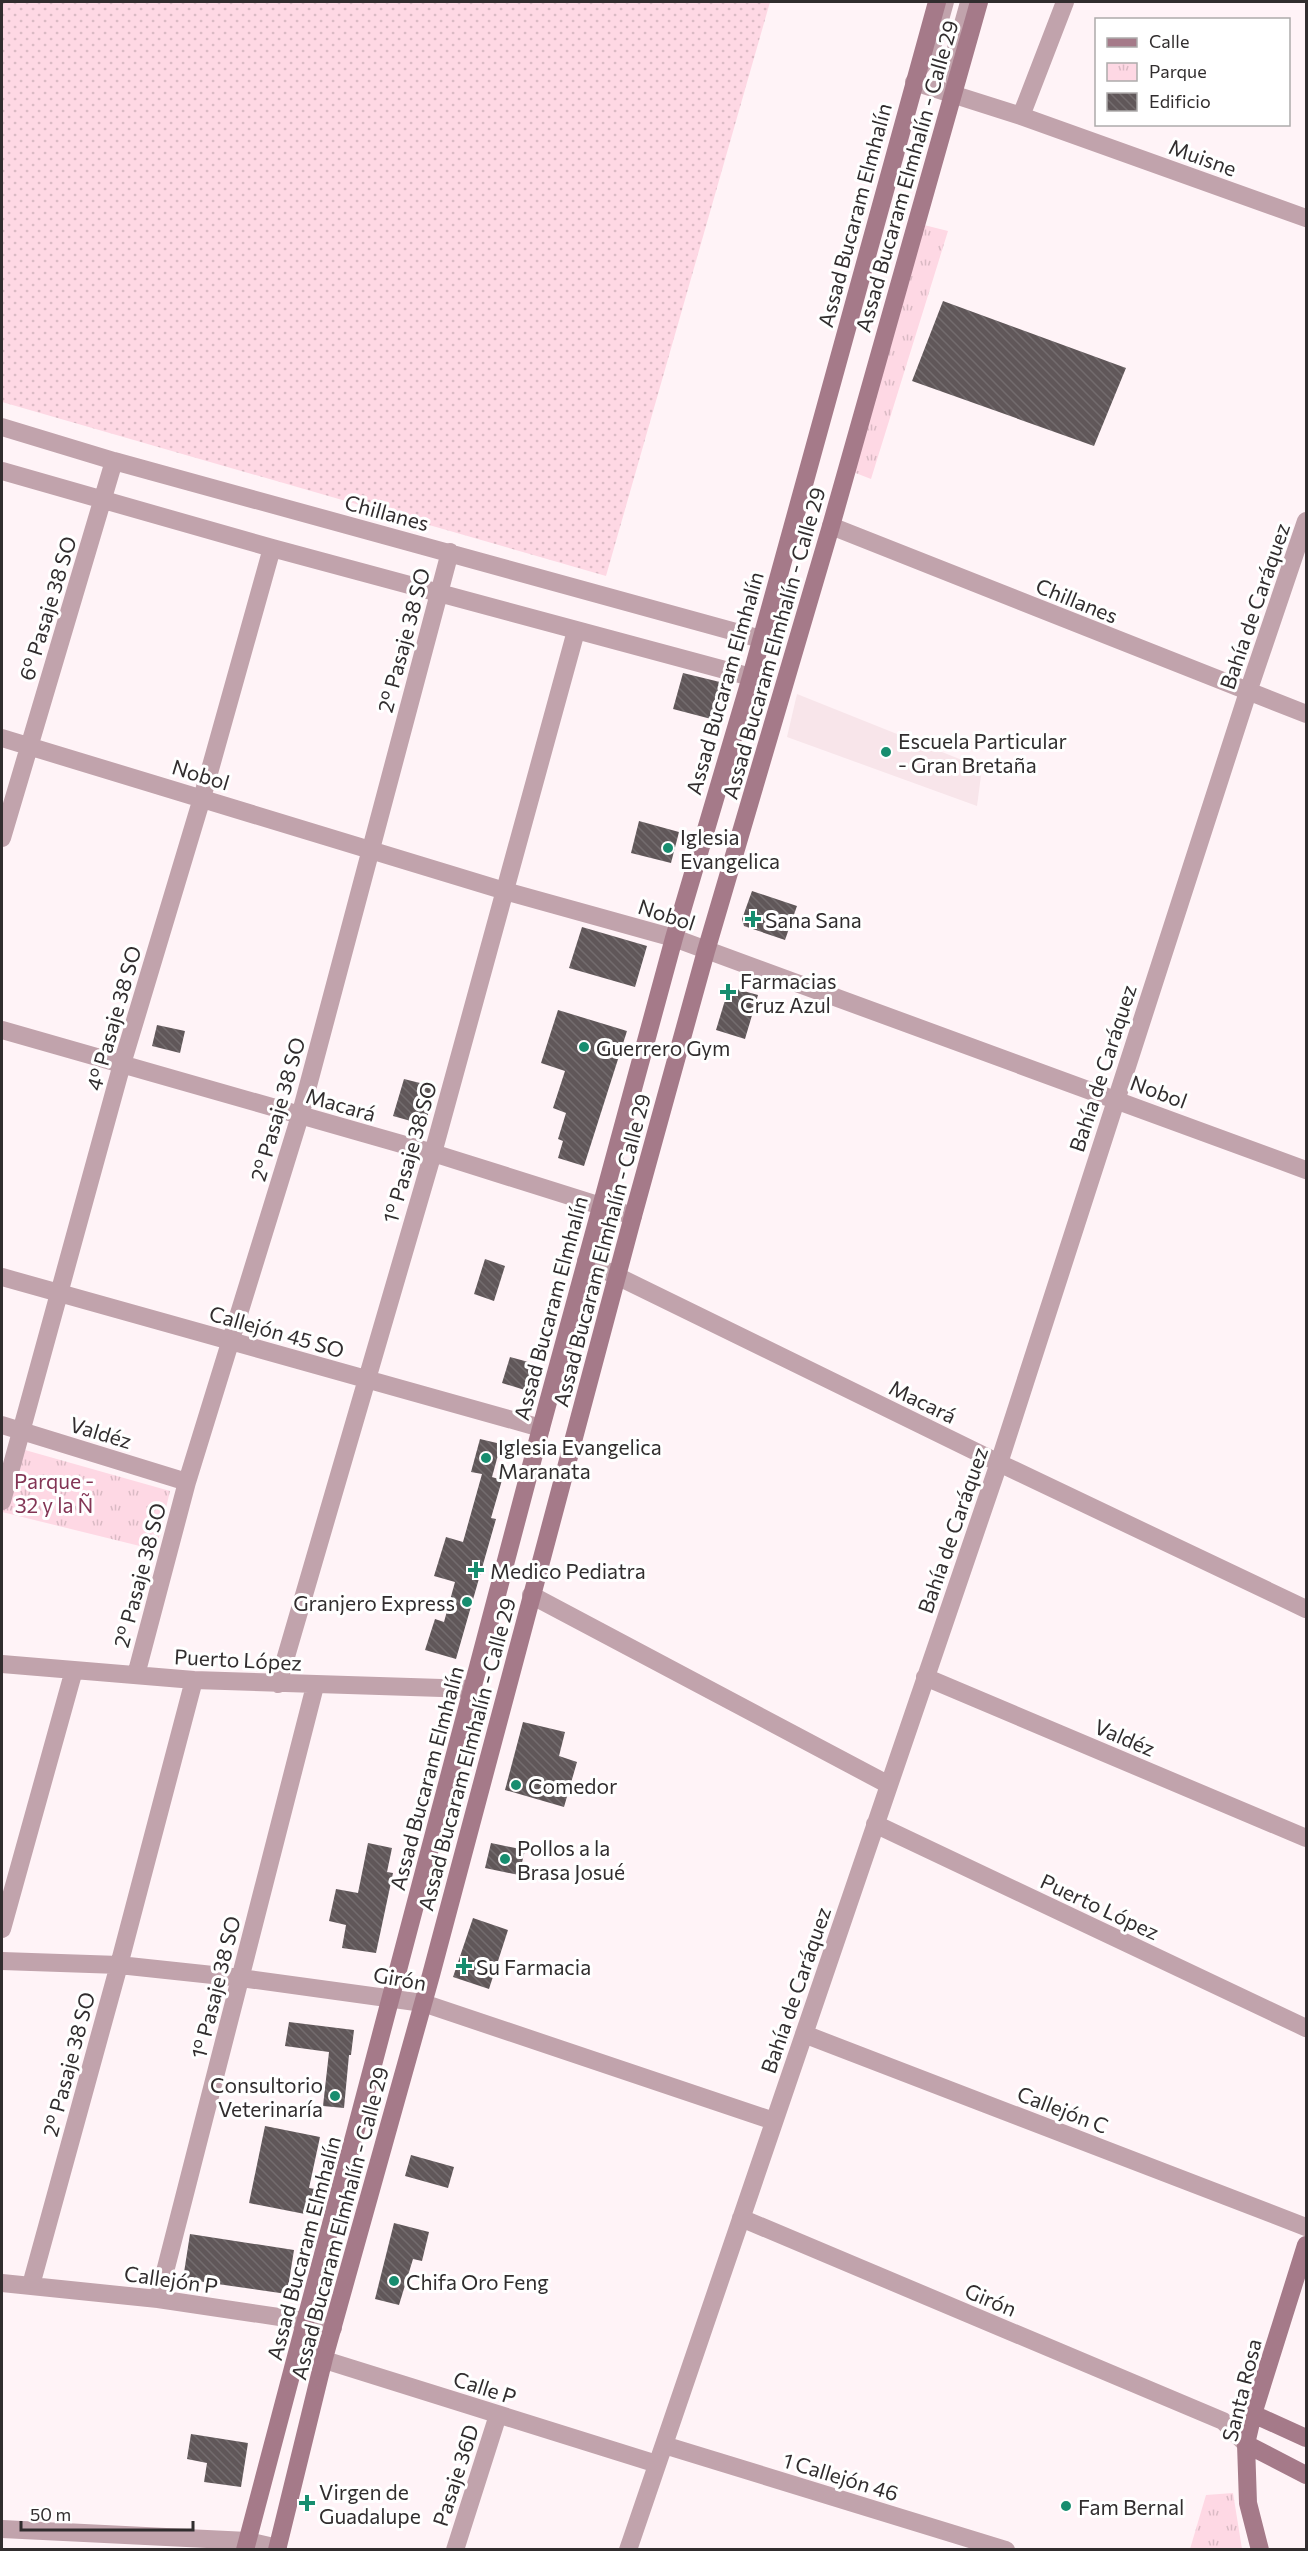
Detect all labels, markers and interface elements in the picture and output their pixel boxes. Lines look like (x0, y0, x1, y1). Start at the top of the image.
street label: Assad Bucaram Elmhalín - Calle 29 (849, 17, 963, 335)
legend (1095, 18, 1290, 126)
text: Calle (1149, 30, 1189, 52)
text: Parque (1149, 60, 1207, 82)
text: Edificio (1149, 90, 1211, 112)
street label: Assad Bucaram Elmhalín (812, 100, 896, 330)
street label: Muisne (1166, 133, 1240, 181)
street label: Assad Bucaram Elmhalín - Calle 29 (716, 484, 830, 802)
street label: Chillanes (342, 489, 432, 535)
street label: Bahía de Caráquez (1214, 520, 1294, 692)
street label: 6º Pasaje 38 SO (13, 533, 81, 683)
street label: 2º Pasaje 38 SO (372, 565, 434, 715)
street label: Assad Bucaram Elmhalín (680, 569, 768, 797)
street label: Chillanes (1032, 572, 1122, 628)
place label: Escuela Particular - Gran Bretaña (898, 728, 1067, 777)
marker: Escuela Particular - Gran Bretaña (879, 745, 893, 759)
street label: Nobol (169, 753, 233, 795)
place label: Iglesia Evangelica (680, 824, 780, 873)
marker: Iglesia Evangelica (661, 841, 675, 855)
street label: Nobol (635, 893, 699, 935)
place label: Sana Sana (765, 907, 862, 932)
marker: Sana Sana (746, 912, 760, 926)
street label: 4º Pasaje 38 SO (80, 943, 146, 1093)
place label: Farmacias Cruz Azul (740, 968, 837, 1017)
street label: Bahía de Caráquez (1063, 981, 1141, 1155)
marker: Farmacias Cruz Azul (721, 985, 735, 999)
street label: 2º Pasaje 38 SO (245, 1034, 309, 1184)
place label: Guerrero Gym (596, 1035, 730, 1060)
marker: Guerrero Gym (577, 1040, 591, 1054)
street label: Nobol (1127, 1069, 1191, 1113)
street label: 1º Pasaje 38 SO (377, 1078, 441, 1226)
street label: Macará (303, 1082, 379, 1126)
street label: Assad Bucaram Elmhalín - Calle 29 (547, 1091, 655, 1409)
street label: Assad Bucaram Elmhalín (508, 1193, 592, 1423)
street label: Callejón 45 SO (207, 1300, 347, 1362)
street label: Macará (885, 1374, 961, 1428)
street label: Valdéz (67, 1411, 135, 1453)
place label: Iglesia Evangelica Maranata (498, 1434, 662, 1483)
street label: Bahía de Caráquez (912, 1444, 992, 1616)
marker: Iglesia Evangelica Maranata (479, 1451, 493, 1465)
park label: Parque - 32 y la Ñ (14, 1468, 94, 1517)
street label: 2º Pasaje 38 SO (108, 1500, 170, 1650)
place label: Medico Pediatra (490, 1558, 646, 1583)
marker: Medico Pediatra (467, 1561, 485, 1579)
place label: Granjero Express (293, 1590, 455, 1615)
street label: Assad Bucaram Elmhalín - Calle 29 (412, 1595, 520, 1913)
marker: Granjero Express (460, 1595, 474, 1609)
street label: Puerto López (173, 1643, 303, 1675)
street label: Assad Bucaram Elmhalín (384, 1663, 468, 1893)
street label: Valdéz (1091, 1713, 1159, 1761)
place label: Comedor (528, 1773, 617, 1798)
marker: Comedor (509, 1778, 523, 1792)
place label: Pollos a la Brasa Josué (517, 1835, 625, 1884)
marker: Pollos a la Brasa Josué (498, 1852, 512, 1866)
street label: Puerto López (1037, 1868, 1163, 1944)
street label: Bahía de Caráquez (755, 1904, 835, 2076)
street label: 1º Pasaje 38 SO (185, 1913, 245, 2061)
place label: Su Farmacia (476, 1954, 591, 1979)
marker: Su Farmacia (457, 1959, 471, 1973)
street label: Girón (372, 1961, 428, 1995)
street label: 2º Pasaje 38 SO (37, 1989, 99, 2139)
street label: Assad Bucaram Elmhalín - Calle 29 (285, 2064, 393, 2382)
place label: Consultorio Veterinaría (210, 2072, 323, 2121)
street label: Callejón C (1014, 2080, 1112, 2138)
marker: Consultorio Veterinaría (328, 2089, 342, 2103)
street label: Assad Bucaram Elmhalín (261, 2133, 345, 2363)
street label: Callejón P (123, 2260, 219, 2298)
place label: Chifa Oro Feng (406, 2269, 549, 2294)
marker: Chifa Oro Feng (387, 2274, 401, 2288)
street label: Girón (962, 2277, 1020, 2321)
street label: Santa Rosa (1216, 2336, 1266, 2444)
street label: Calle P (451, 2365, 519, 2409)
street label: Pasaje 36D (427, 2421, 483, 2529)
street label: 1 Callejón 46 (780, 2447, 902, 2505)
place label: Virgen de Guadalupe (319, 2479, 421, 2528)
scale bar (21, 2494, 194, 2532)
place label: Fam Bernal (1078, 2494, 1184, 2519)
marker: Virgen de Guadalupe (300, 2496, 314, 2510)
marker: Fam Bernal (1059, 2499, 1073, 2513)
text: 50 m (30, 2503, 71, 2525)

